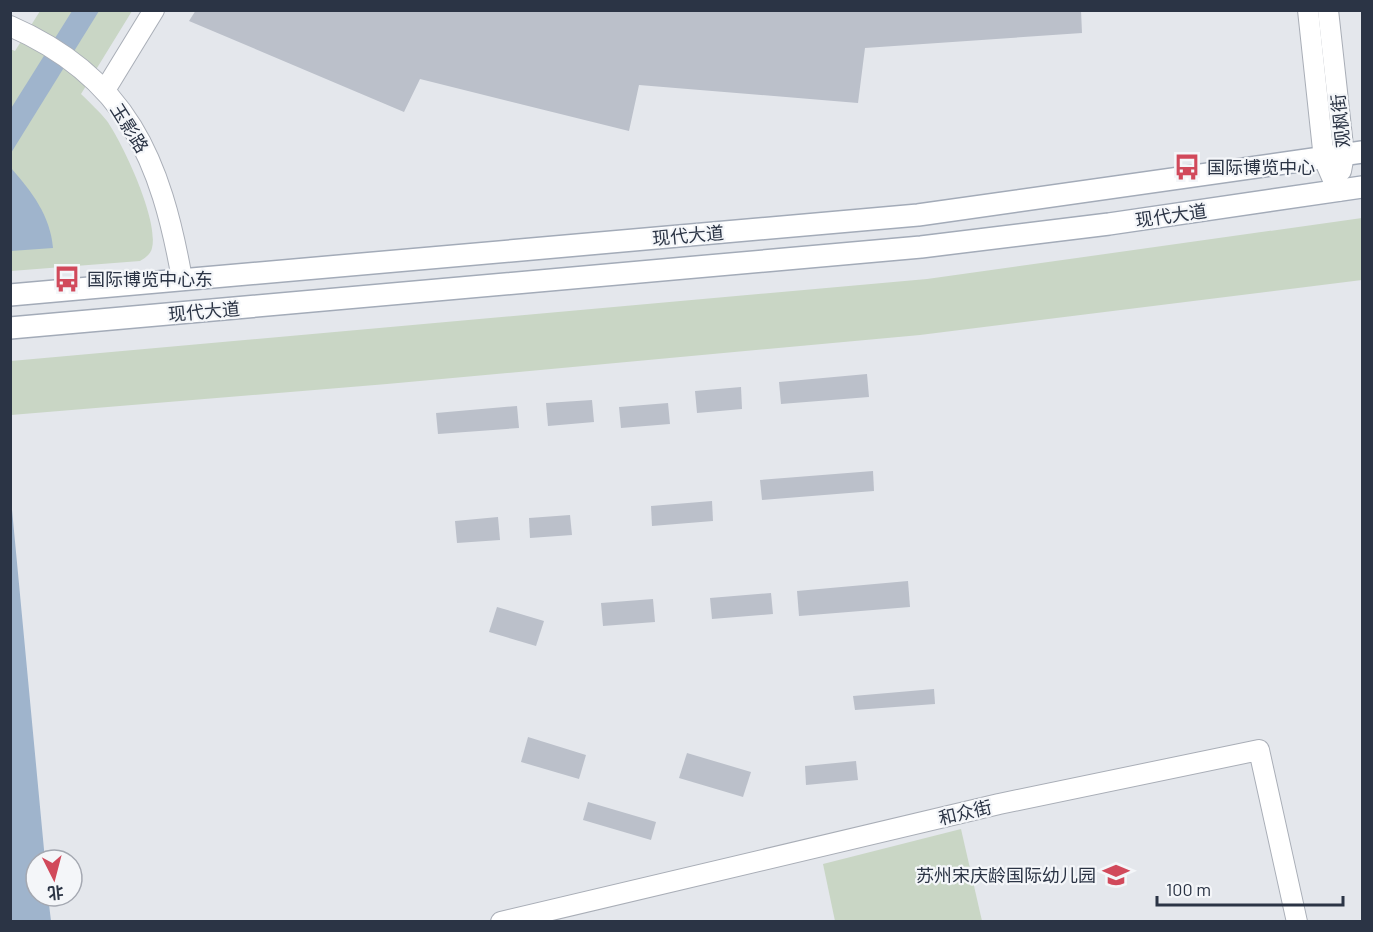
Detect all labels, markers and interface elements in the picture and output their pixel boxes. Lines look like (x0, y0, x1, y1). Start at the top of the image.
street label: 观枫街 (1326, 93, 1354, 149)
street label: 玉影路 (106, 99, 154, 157)
bus stop icon: 国际博览中心 (1172, 152, 1202, 182)
place label: 国际博览中心 (1207, 156, 1315, 178)
street label: 现代大道 (1134, 199, 1208, 231)
street label: 现代大道 (651, 221, 725, 249)
bus stop icon: 国际博览中心东 (52, 264, 82, 294)
place label: 国际博览中心东 (87, 268, 213, 290)
street label: 现代大道 (167, 297, 241, 325)
street label: 和众街 (936, 795, 994, 829)
north arrow (24, 848, 84, 908)
school or university icon: 苏州宋庆龄国际幼儿园 (1101, 860, 1131, 890)
place label: 苏州宋庆龄国际幼儿园 (916, 864, 1096, 886)
scale bar (1157, 869, 1343, 907)
text: 100 m (1166, 878, 1211, 900)
text: 北 (47, 883, 65, 904)

